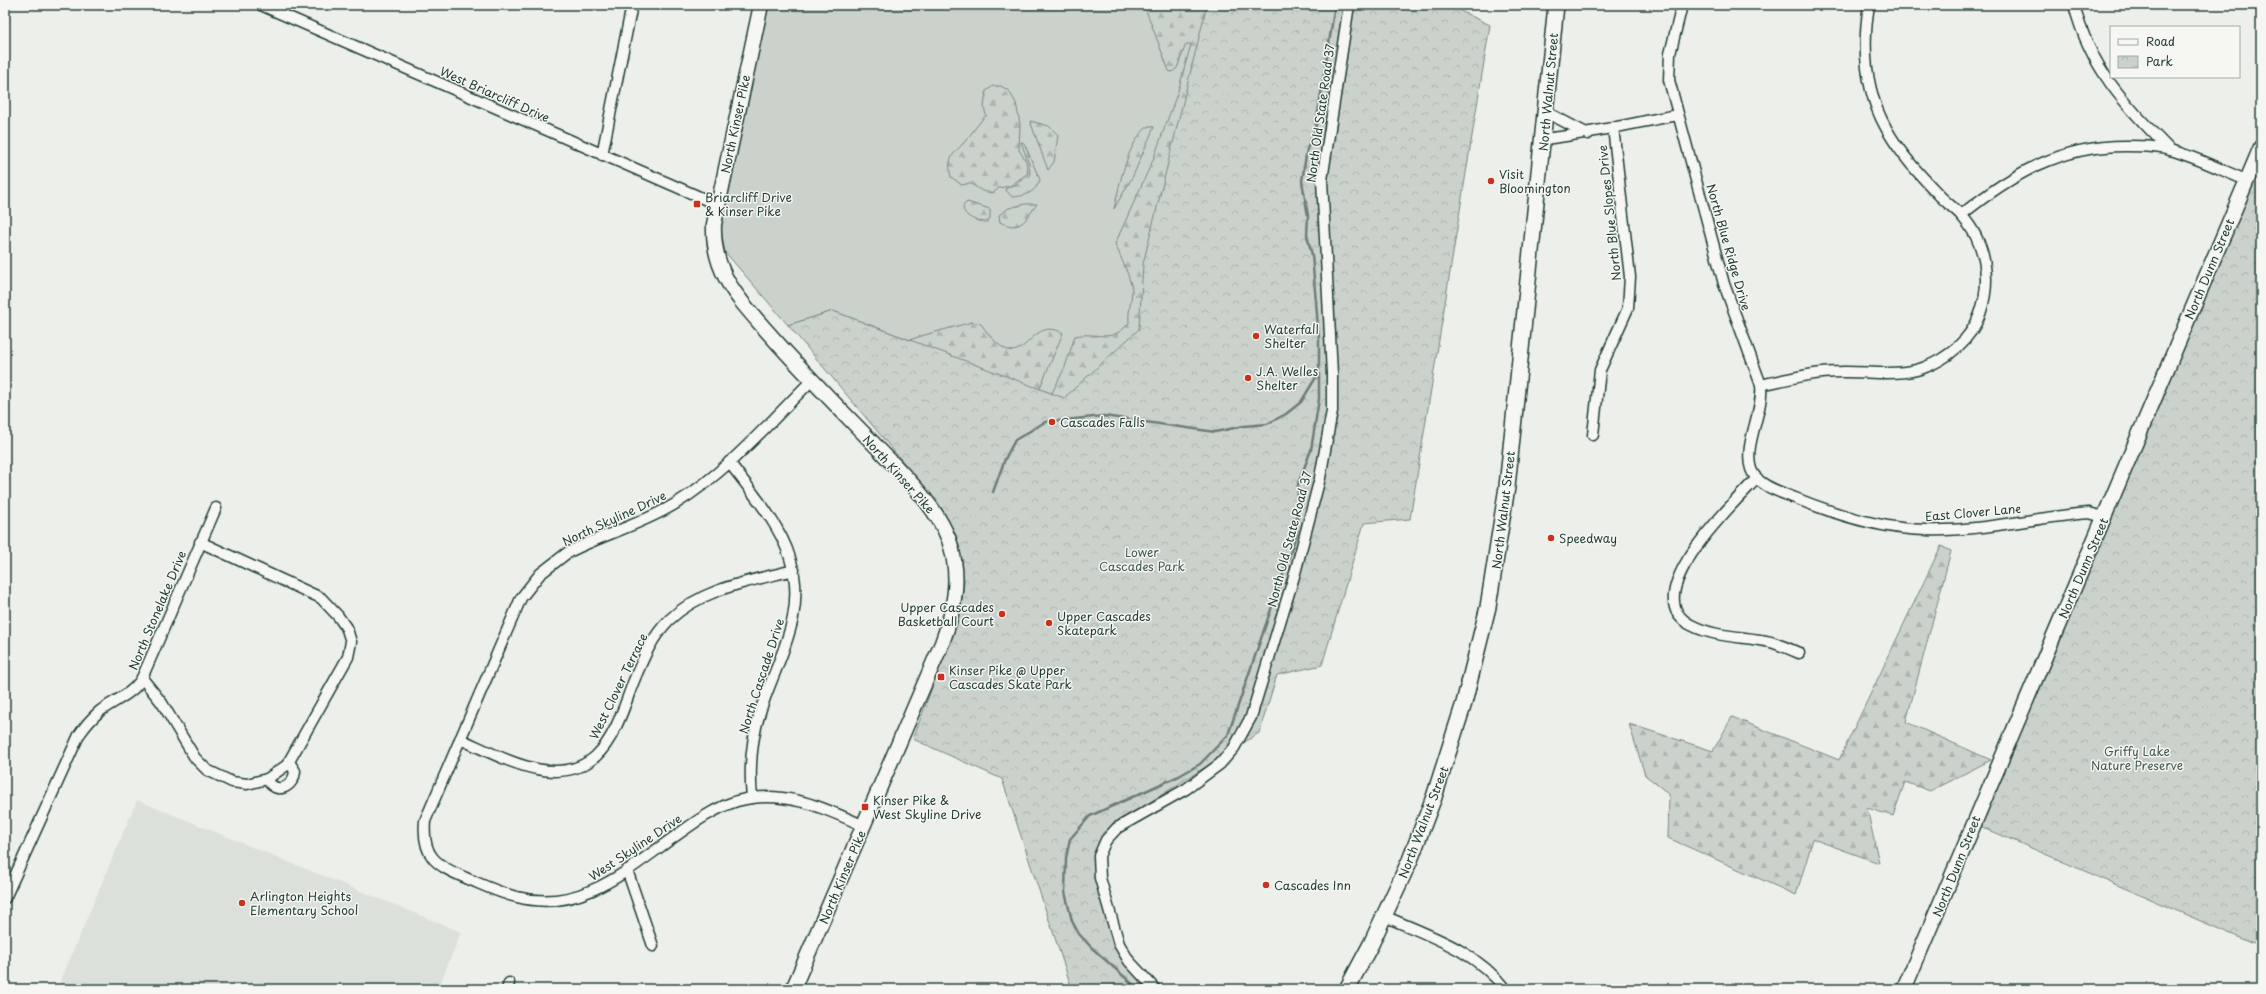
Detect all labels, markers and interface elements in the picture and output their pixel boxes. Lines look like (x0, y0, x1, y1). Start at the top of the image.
legend (2110, 26, 2240, 78)
street label: North Walnut Street (1534, 32, 1562, 152)
text: Road (2146, 32, 2175, 50)
street label: North Old State Road 37 (1301, 42, 1339, 184)
text: Park (2146, 52, 2173, 70)
street label: West Briarcliff Drive (437, 62, 553, 126)
street label: North Kinser Pike (716, 73, 754, 175)
street label: North Blue Slopes Drive (1593, 144, 1625, 282)
place label: Visit Bloomington (1499, 165, 1571, 197)
marker: Visit Bloomington (1486, 176, 1496, 186)
street label: North Blue Ridge Drive (1702, 182, 1756, 312)
place label: Briarcliff Drive & Kinser Pike (705, 188, 792, 220)
marker: Briarcliff Drive & Kinser Pike (692, 199, 702, 209)
street label: North Dunn Street (2180, 216, 2238, 322)
place label: Waterfall Shelter (1264, 320, 1319, 352)
marker: Waterfall Shelter (1251, 331, 1261, 341)
place label: J.A. Welles Shelter (1256, 362, 1319, 394)
marker: J.A. Welles Shelter (1243, 373, 1253, 383)
place label: Cascades Falls (1060, 413, 1146, 431)
marker: Cascades Falls (1047, 417, 1057, 427)
street label: North Kinser Pike (859, 431, 939, 517)
street label: North Walnut Street (1487, 450, 1519, 570)
street label: North Old State Road 37 (1262, 468, 1316, 609)
street label: North Skyline Drive (559, 486, 669, 550)
street label: East Clover Lane (1924, 499, 2022, 525)
street label: North Dunn Street (2054, 515, 2112, 621)
place label: Speedway (1559, 529, 1617, 547)
marker: Speedway (1546, 533, 1556, 543)
park label: Lower Cascades Park (1099, 543, 1185, 575)
street label: North Stonelake Drive (124, 548, 190, 672)
place label: Upper Cascades Basketball Court (898, 598, 995, 630)
place label: Upper Cascades Skatepark (1057, 607, 1151, 639)
marker: Upper Cascades Basketball Court (997, 609, 1007, 619)
street label: North Cascade Drive (734, 616, 788, 736)
marker: Upper Cascades Skatepark (1044, 618, 1054, 628)
street label: West Clover Terrace (584, 630, 652, 742)
place label: Kinser Pike @ Upper Cascades Skate Park (949, 661, 1072, 693)
marker: Kinser Pike @ Upper Cascades Skate Park (936, 672, 946, 682)
park label: Griffy Lake Nature Preserve (2091, 742, 2183, 774)
street label: North Walnut Street (1393, 763, 1453, 881)
place label: Kinser Pike & West Skyline Drive (873, 791, 981, 823)
marker: Kinser Pike & West Skyline Drive (860, 802, 870, 812)
street label: West Skyline Drive (585, 809, 685, 885)
street label: North Dunn Street (1927, 813, 1985, 919)
street label: North Kinser Pike (814, 827, 870, 927)
place label: Cascades Inn (1274, 876, 1351, 894)
marker: Cascades Inn (1261, 880, 1271, 890)
place label: Arlington Heights Elementary School (250, 887, 358, 919)
marker: Arlington Heights Elementary School (237, 898, 247, 908)

